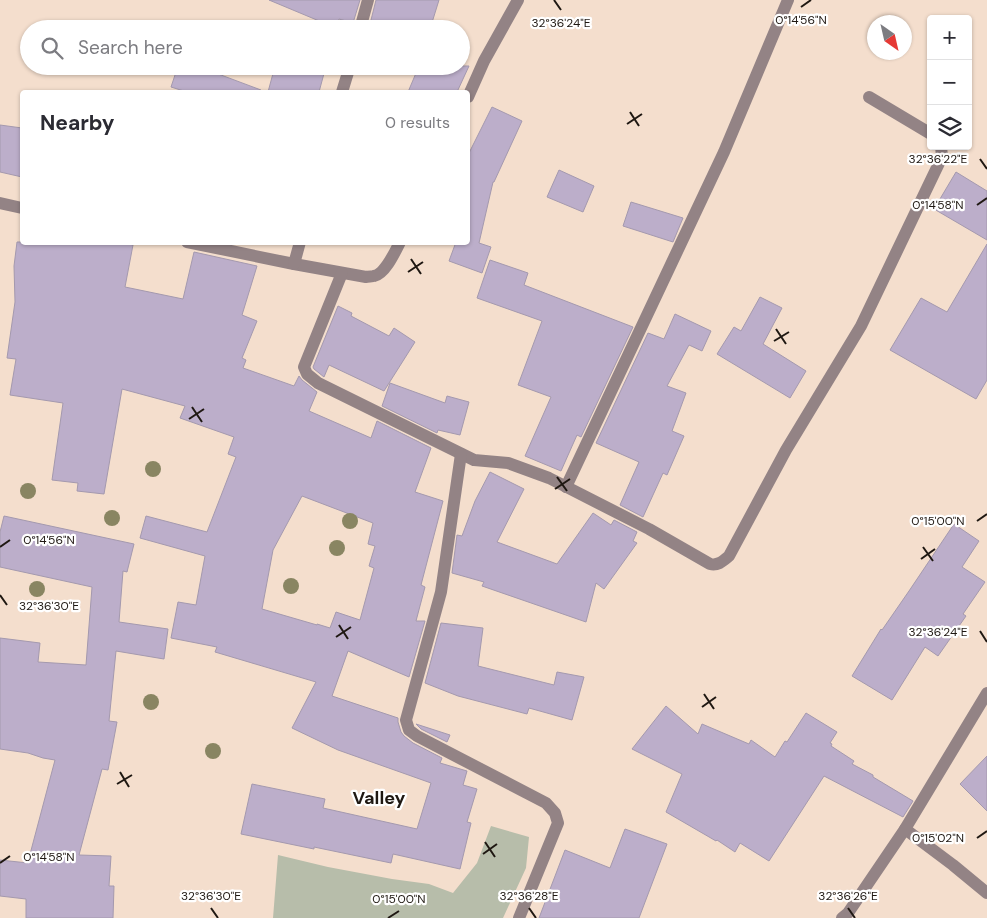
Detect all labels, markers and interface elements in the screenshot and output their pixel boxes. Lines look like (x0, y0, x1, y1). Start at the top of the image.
text: 0°14'56"N (775, 12, 827, 28)
text: 32°36'24"E (532, 15, 591, 31)
north arrow (867, 15, 912, 60)
map controls (927, 15, 972, 150)
button: + (927, 15, 972, 60)
search box (20, 20, 470, 75)
icon: search (38, 34, 66, 62)
text: Search here (78, 35, 183, 60)
button: − (927, 60, 972, 105)
button: layers (927, 105, 972, 150)
text: Nearby (40, 109, 114, 137)
text: 0 results (385, 112, 450, 133)
text: 32°36'22"E (909, 151, 968, 167)
text: 0°14'58"N (912, 197, 964, 213)
text: 0°15'00"N (911, 513, 965, 529)
text: 0°14'56"N (23, 532, 75, 548)
text: 32°36'30"E (19, 598, 79, 614)
text: 32°36'24"E (909, 624, 968, 640)
district label: Valley (353, 786, 406, 810)
text: 0°15'02"N (912, 830, 964, 846)
text: 0°14'58"N (23, 849, 75, 865)
text: 32°36'30"E (181, 888, 241, 904)
text: 32°36'28"E (500, 888, 559, 904)
text: 32°36'26"E (818, 888, 878, 904)
text: 0°15'00"N (372, 891, 426, 907)

